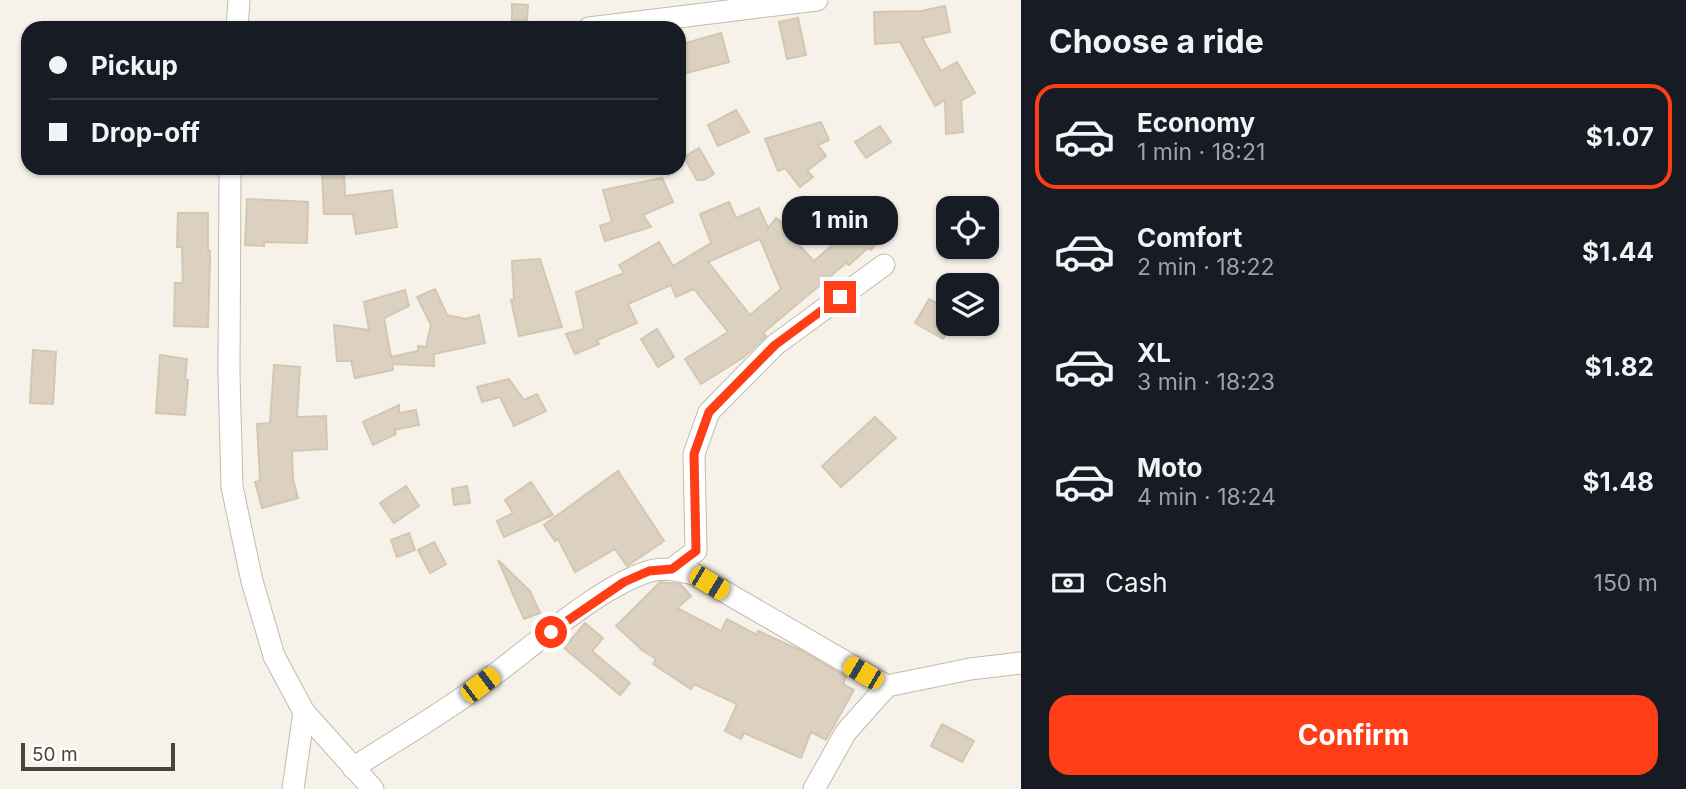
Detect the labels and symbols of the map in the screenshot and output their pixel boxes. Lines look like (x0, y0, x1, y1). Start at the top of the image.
callout: 1 min (782, 196, 898, 244)
route end (824, 281, 856, 313)
car (686, 563, 733, 603)
route start (535, 616, 567, 648)
car (840, 653, 887, 693)
car (457, 664, 504, 706)
scale bar (21, 740, 175, 772)

